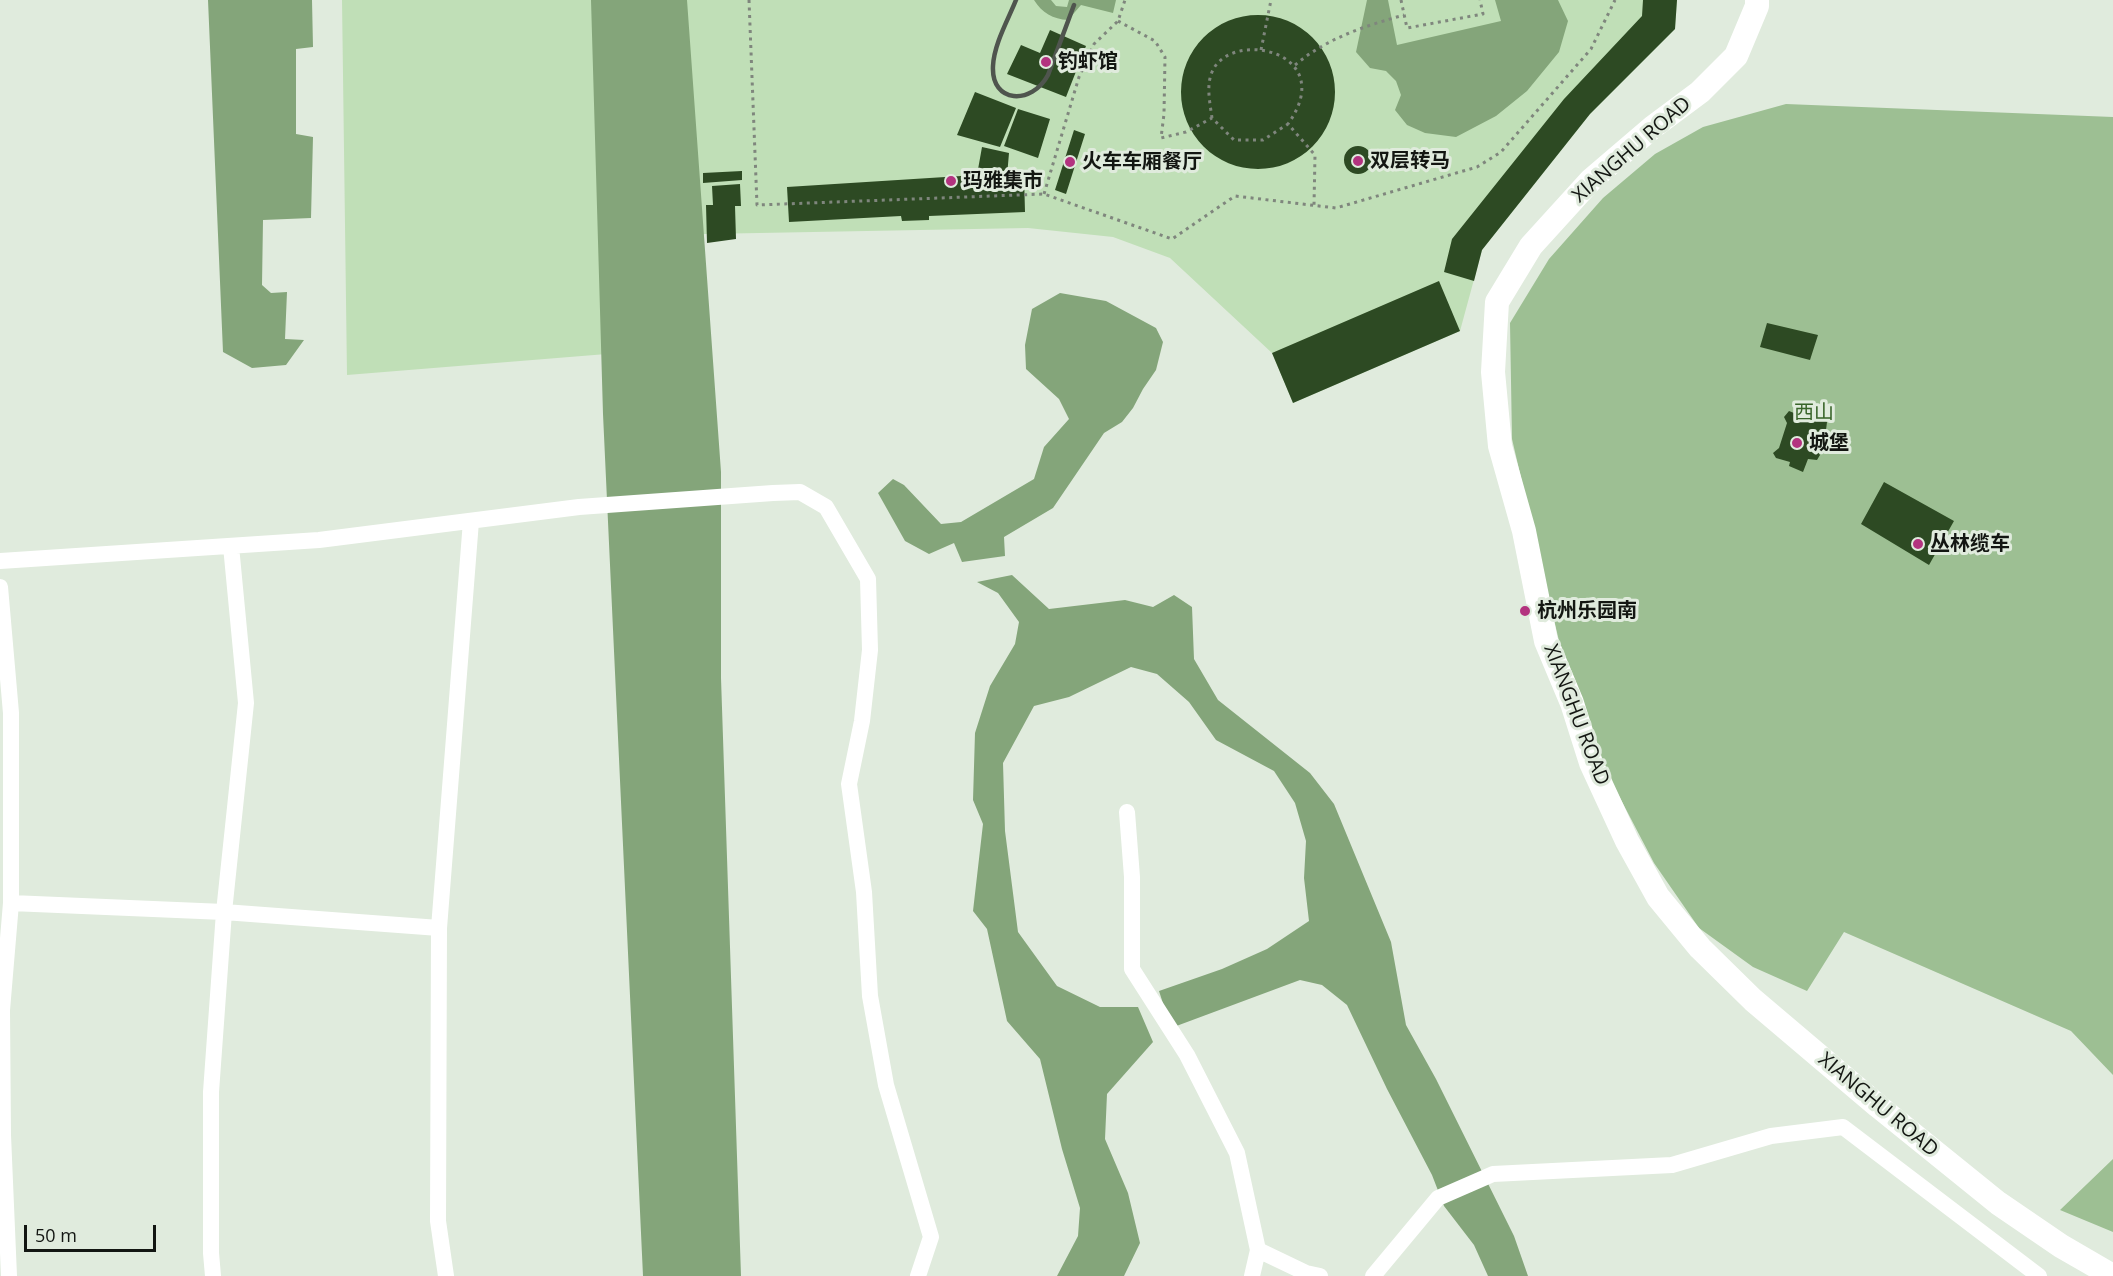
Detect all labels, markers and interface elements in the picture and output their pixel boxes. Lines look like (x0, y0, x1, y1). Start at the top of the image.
place label: 钓虾馆 (1058, 50, 1118, 74)
marker: 钓虾馆 (1039, 55, 1053, 69)
street label: XIANGHU ROAD (1568, 92, 1696, 208)
place label: 双层转马 (1370, 149, 1450, 173)
place label: 火车车厢餐厅 (1082, 150, 1202, 174)
marker: 双层转马 (1351, 154, 1365, 168)
marker: 火车车厢餐厅 (1063, 155, 1077, 169)
place label: 玛雅集市 (963, 169, 1043, 193)
marker: 玛雅集市 (944, 174, 958, 188)
park label: 西山 (1794, 401, 1834, 425)
place label: 城堡 (1809, 431, 1849, 455)
marker: 城堡 (1790, 436, 1804, 450)
place label: 丛林缆车 (1930, 532, 2010, 556)
marker: 丛林缆车 (1911, 537, 1925, 551)
place label: 杭州乐园南 (1537, 599, 1637, 623)
marker: 杭州乐园南 (1518, 604, 1532, 618)
street label: XIANGHU ROAD (1538, 641, 1614, 789)
street label: XIANGHU ROAD (1813, 1048, 1943, 1162)
scale bar (27, 1213, 159, 1251)
text: 50 m (35, 1223, 77, 1247)

